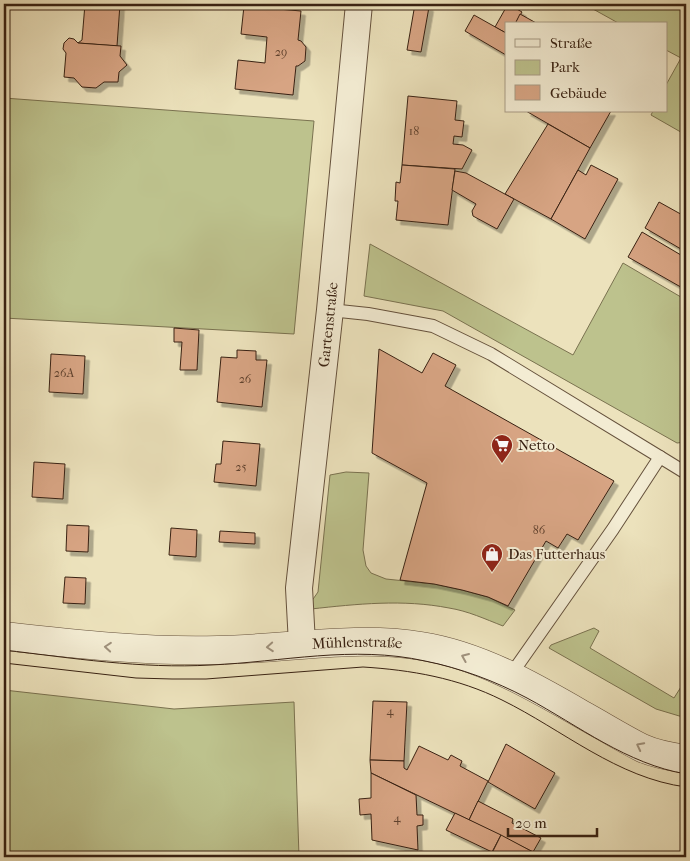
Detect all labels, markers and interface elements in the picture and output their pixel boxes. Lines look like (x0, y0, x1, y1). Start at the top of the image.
legend (505, 22, 668, 112)
text: Straße (550, 34, 593, 52)
house number: 29 (275, 45, 287, 59)
text: Park (550, 58, 580, 76)
text: Gebäude (550, 84, 607, 102)
house number: 18 (409, 124, 419, 138)
street label: Gartenstraße (315, 281, 342, 368)
house number: 26A (54, 366, 74, 380)
house number: 26 (239, 372, 252, 386)
supermarket icon: Netto (490, 433, 514, 464)
place label: Netto (518, 436, 555, 454)
house number: 25 (235, 460, 247, 474)
house number: 86 (533, 523, 546, 537)
shop icon: Das Futterhaus (480, 542, 504, 573)
place label: Das Futterhaus (508, 545, 606, 563)
street label: Mühlenstraße (311, 633, 404, 653)
one-way arrow (103, 641, 111, 652)
one-way arrow (265, 641, 273, 652)
one-way arrow (461, 653, 470, 664)
house number: 4 (386, 704, 394, 718)
one-way arrow (636, 742, 645, 752)
scale bar (508, 806, 596, 838)
house number: 4 (393, 811, 401, 825)
text: 20 m (515, 814, 547, 832)

